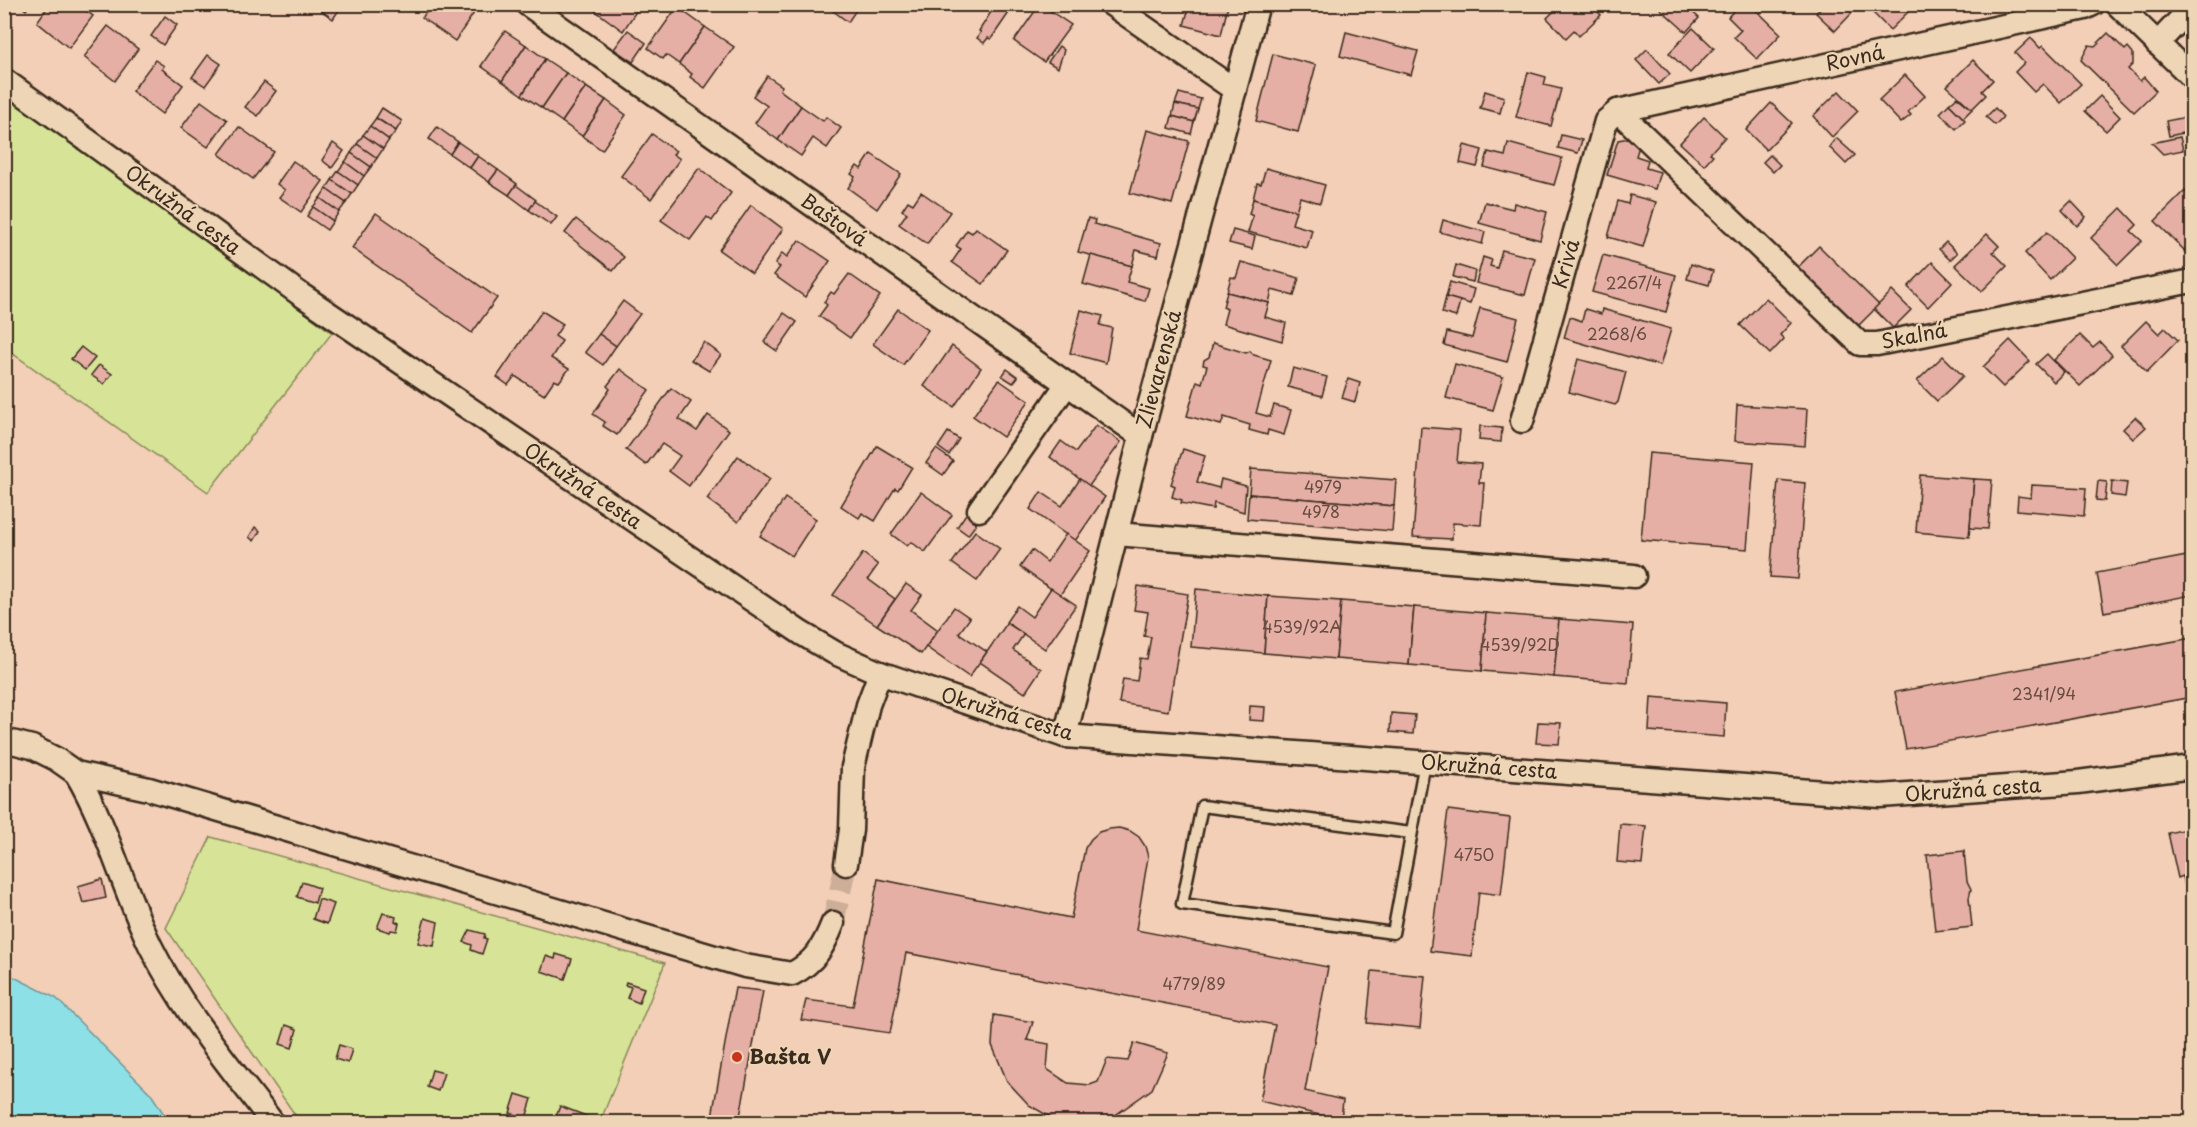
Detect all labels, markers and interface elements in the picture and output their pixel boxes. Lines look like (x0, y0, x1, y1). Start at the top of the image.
street label: Rovná (1823, 36, 1887, 78)
street label: Okružná cesta (119, 157, 248, 262)
street label: Baštová (795, 185, 875, 254)
street label: Krivá (1544, 235, 1587, 292)
house number: 2267/4 (1606, 270, 1662, 294)
street label: Zlievarenská (1128, 306, 1188, 431)
street label: Skalná (1878, 314, 1950, 356)
house number: 2268/6 (1587, 321, 1647, 345)
street label: Okružná cesta (518, 434, 649, 536)
house number: 4979 (1304, 474, 1342, 498)
house number: 4978 (1302, 499, 1340, 523)
house number: 4539/92A (1262, 614, 1342, 638)
house number: 4539/92D (1480, 632, 1560, 656)
street label: Okružná cesta (937, 679, 1078, 748)
house number: 2341/94 (2012, 681, 2076, 705)
street label: Okružná cesta (1420, 746, 1559, 786)
street label: Okružná cesta (1904, 769, 2043, 809)
house number: 4750 (1454, 842, 1494, 866)
house number: 4779/89 (1162, 971, 1226, 995)
place label: Bašta V (749, 1041, 831, 1071)
marker: Bašta V (730, 1050, 744, 1064)

